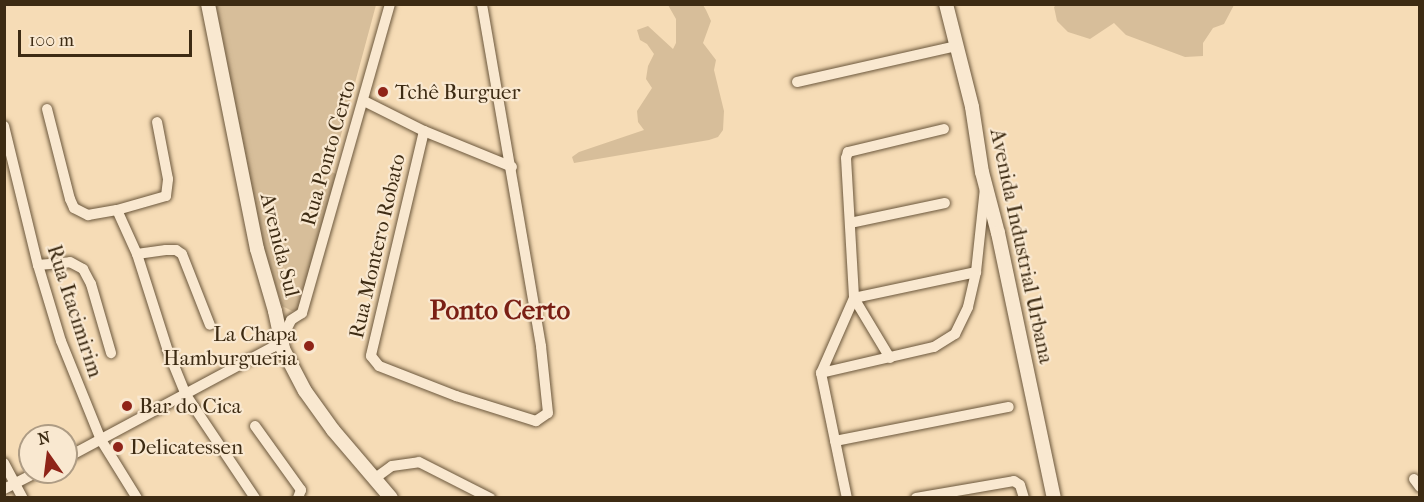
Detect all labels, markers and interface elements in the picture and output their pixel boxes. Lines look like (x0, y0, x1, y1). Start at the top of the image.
scale bar (21, 18, 195, 56)
text: 100 m (29, 30, 74, 51)
street label: Rua Ponto Certo (295, 77, 361, 229)
place label: Tchê Burguer (395, 79, 520, 105)
marker: Tchê Burguer (376, 85, 390, 99)
street label: Avenida Industrial Urbana (985, 126, 1059, 366)
street label: Rua Montero Robato (343, 151, 411, 341)
street label: Avenida Sul (255, 191, 305, 299)
street label: Rua Itacimirim (42, 242, 108, 380)
district label: Ponto Certo (430, 295, 570, 327)
place label: La Chapa Hamburgueria (163, 321, 297, 371)
marker: La Chapa Hamburgueria (302, 339, 316, 353)
place label: Bar do Cica (139, 393, 241, 419)
marker: Bar do Cica (120, 399, 134, 413)
north arrow (18, 424, 78, 484)
text: N (36, 427, 52, 449)
place label: Delicatessen (130, 434, 243, 460)
marker: Delicatessen (111, 440, 125, 454)

